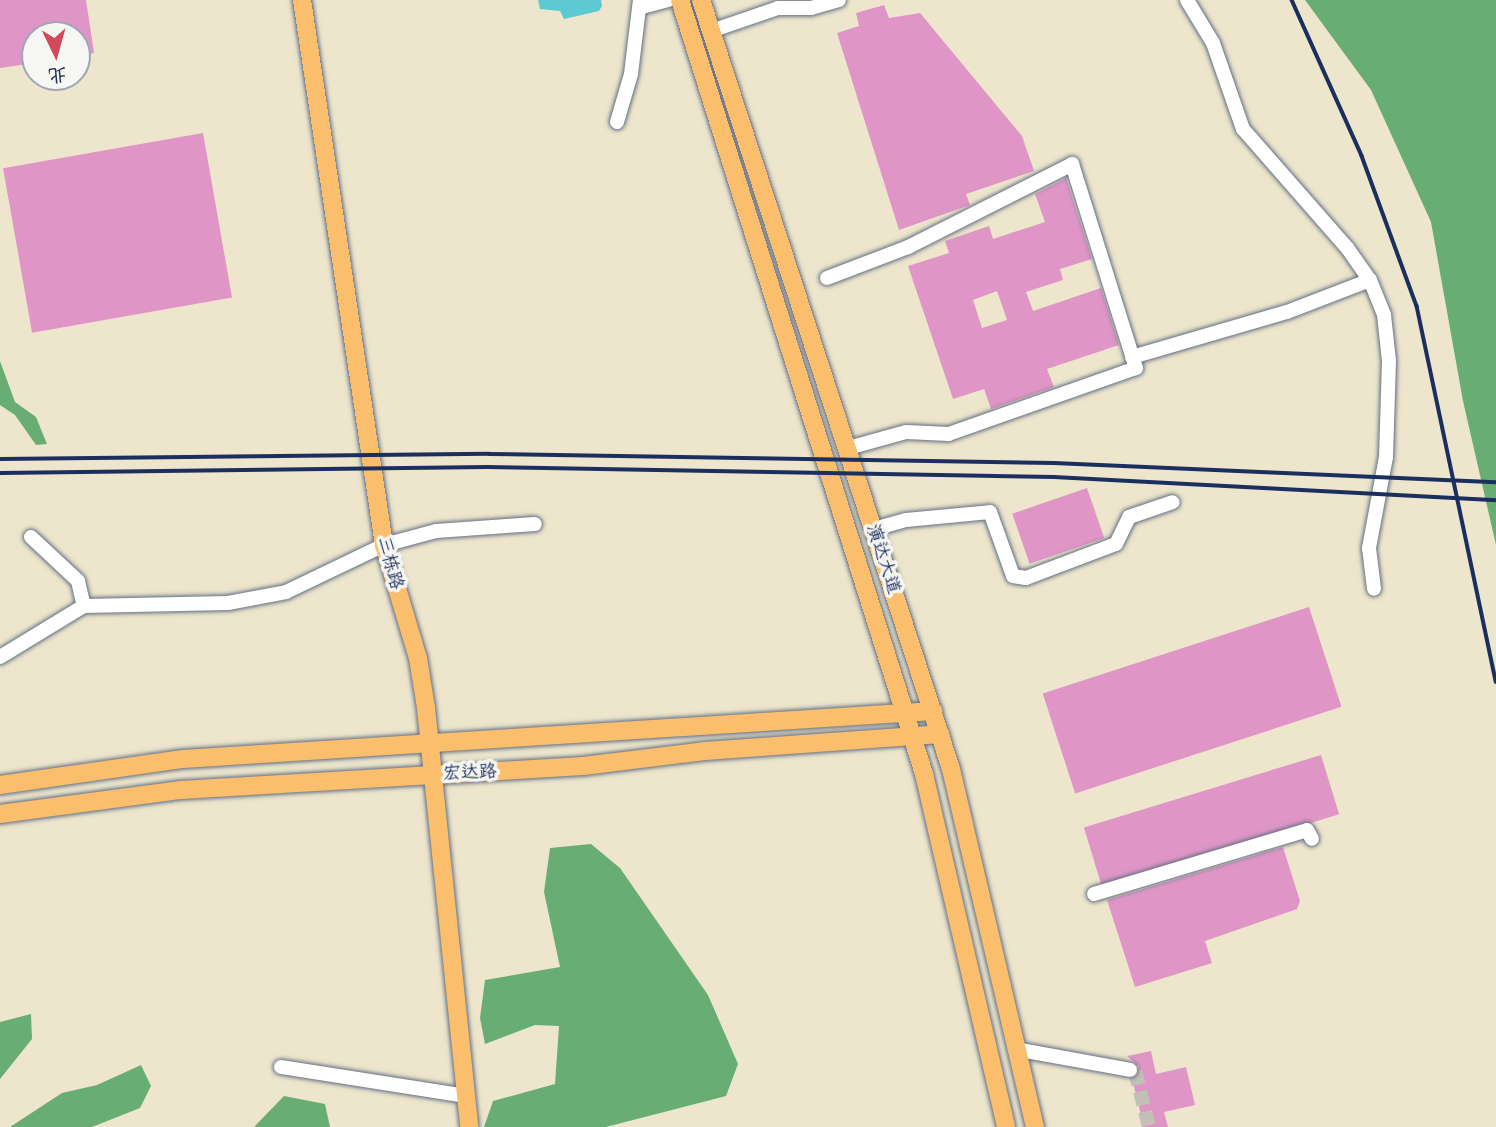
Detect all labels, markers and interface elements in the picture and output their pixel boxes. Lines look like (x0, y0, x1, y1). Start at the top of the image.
north arrow (21, 21, 91, 91)
text: 北 (47, 62, 68, 89)
street label: 演达大道 (863, 521, 905, 597)
street label: 三栋路 (374, 534, 408, 592)
street label: 宏达路 (442, 760, 498, 784)

